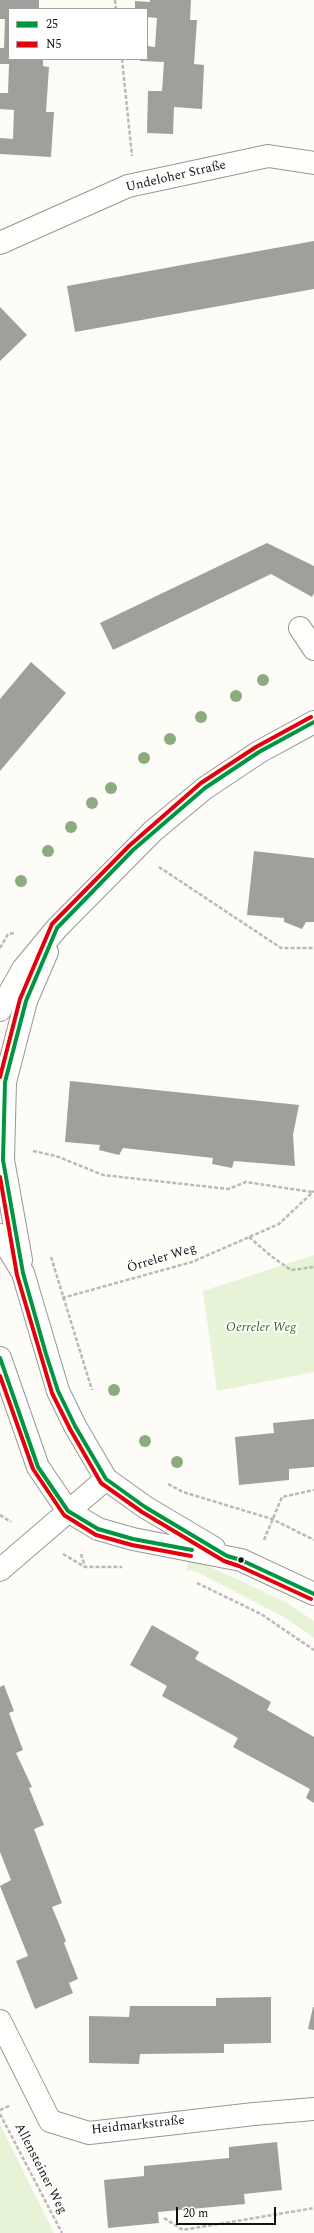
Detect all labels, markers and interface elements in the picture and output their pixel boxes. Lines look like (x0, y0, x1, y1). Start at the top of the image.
legend (8, 8, 148, 60)
text: 25 (46, 15, 58, 34)
text: N5 (46, 35, 62, 54)
street label: Undeloher Straße (125, 158, 227, 196)
street label: Örreler Weg (126, 1241, 198, 1277)
park label: Oerreler Weg (226, 1320, 296, 1336)
unlabelled marker (236, 1555, 246, 1565)
street label: Heidmarkstraße (91, 2113, 185, 2139)
street label: Allensteiner Weg (10, 2121, 70, 2217)
scale bar (178, 2199, 278, 2225)
text: 20 m (183, 2204, 208, 2223)

